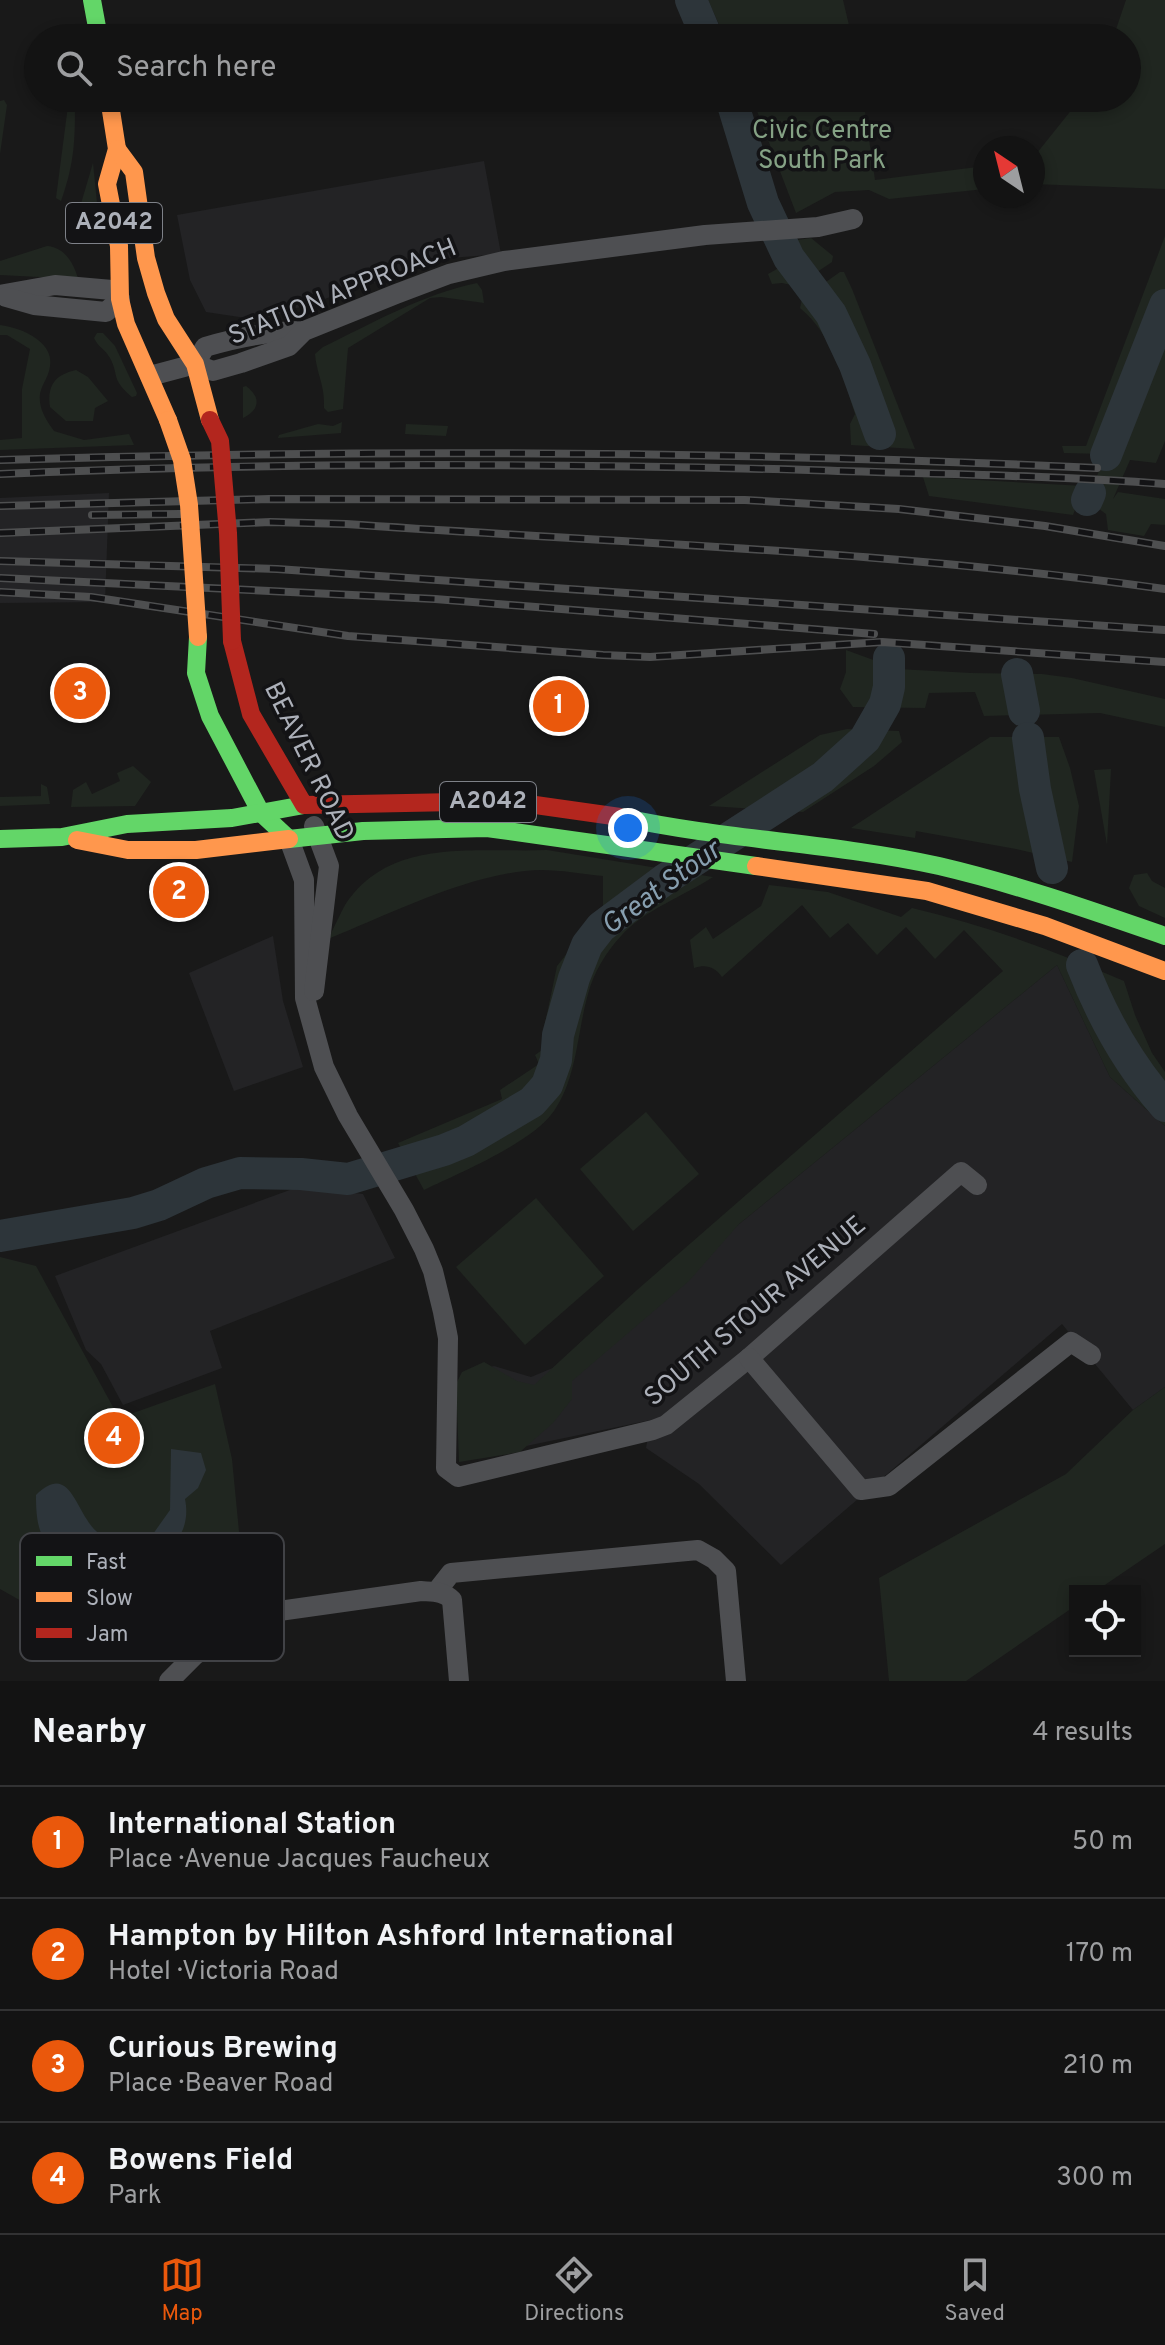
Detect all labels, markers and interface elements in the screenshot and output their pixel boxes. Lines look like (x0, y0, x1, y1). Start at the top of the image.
search box (24, 24, 1141, 112)
icon: search (52, 46, 96, 90)
text: Search here (116, 50, 276, 87)
park label: Civic Centre South Park (752, 115, 892, 178)
north arrow (973, 136, 1045, 208)
road number: A2042 (66, 203, 162, 243)
street label: STATION APPROACH (224, 232, 462, 354)
pin: 3 (54, 663, 106, 723)
pin: 1 (533, 676, 585, 736)
street label: BEAVER ROAD (255, 677, 361, 847)
road number: A2042 (440, 782, 536, 822)
your location (608, 808, 648, 848)
water label: Great Stour (595, 832, 731, 944)
pin: 2 (153, 862, 205, 922)
street label: SOUTH STOUR AVENUE (638, 1210, 874, 1414)
pin: 4 (88, 1408, 140, 1468)
legend (20, 1533, 284, 1661)
text: Fast (86, 1550, 127, 1577)
map controls (1069, 1585, 1141, 1657)
button: locate (1069, 1585, 1141, 1657)
text: Slow (86, 1586, 133, 1613)
text: Jam (86, 1622, 129, 1649)
text: Nearby (32, 1712, 147, 1755)
text: 4 results (1032, 1717, 1133, 1750)
text: International Station (108, 1807, 396, 1844)
text: 1 (53, 1826, 63, 1859)
text: 50 m (1072, 1826, 1133, 1859)
text: Place · Avenue Jacques Faucheux (108, 1844, 490, 1877)
text: Hampton by Hilton Ashford International (108, 1919, 674, 1956)
text: 2 (50, 1938, 66, 1971)
text: 170 m (1066, 1938, 1133, 1971)
text: Hotel · Victoria Road (108, 1956, 339, 1989)
text: Curious Brewing (108, 2031, 338, 2068)
text: 3 (50, 2050, 66, 2083)
text: 210 m (1063, 2050, 1133, 2083)
text: Place · Beaver Road (108, 2068, 333, 2101)
text: Bowens Field (108, 2143, 293, 2180)
text: 4 (50, 2162, 66, 2195)
text: 300 m (1056, 2162, 1133, 2195)
text: Park (108, 2180, 162, 2213)
tab: Map (160, 2253, 204, 2328)
tab: Directions (524, 2253, 624, 2328)
tab: Saved (944, 2253, 1005, 2328)

